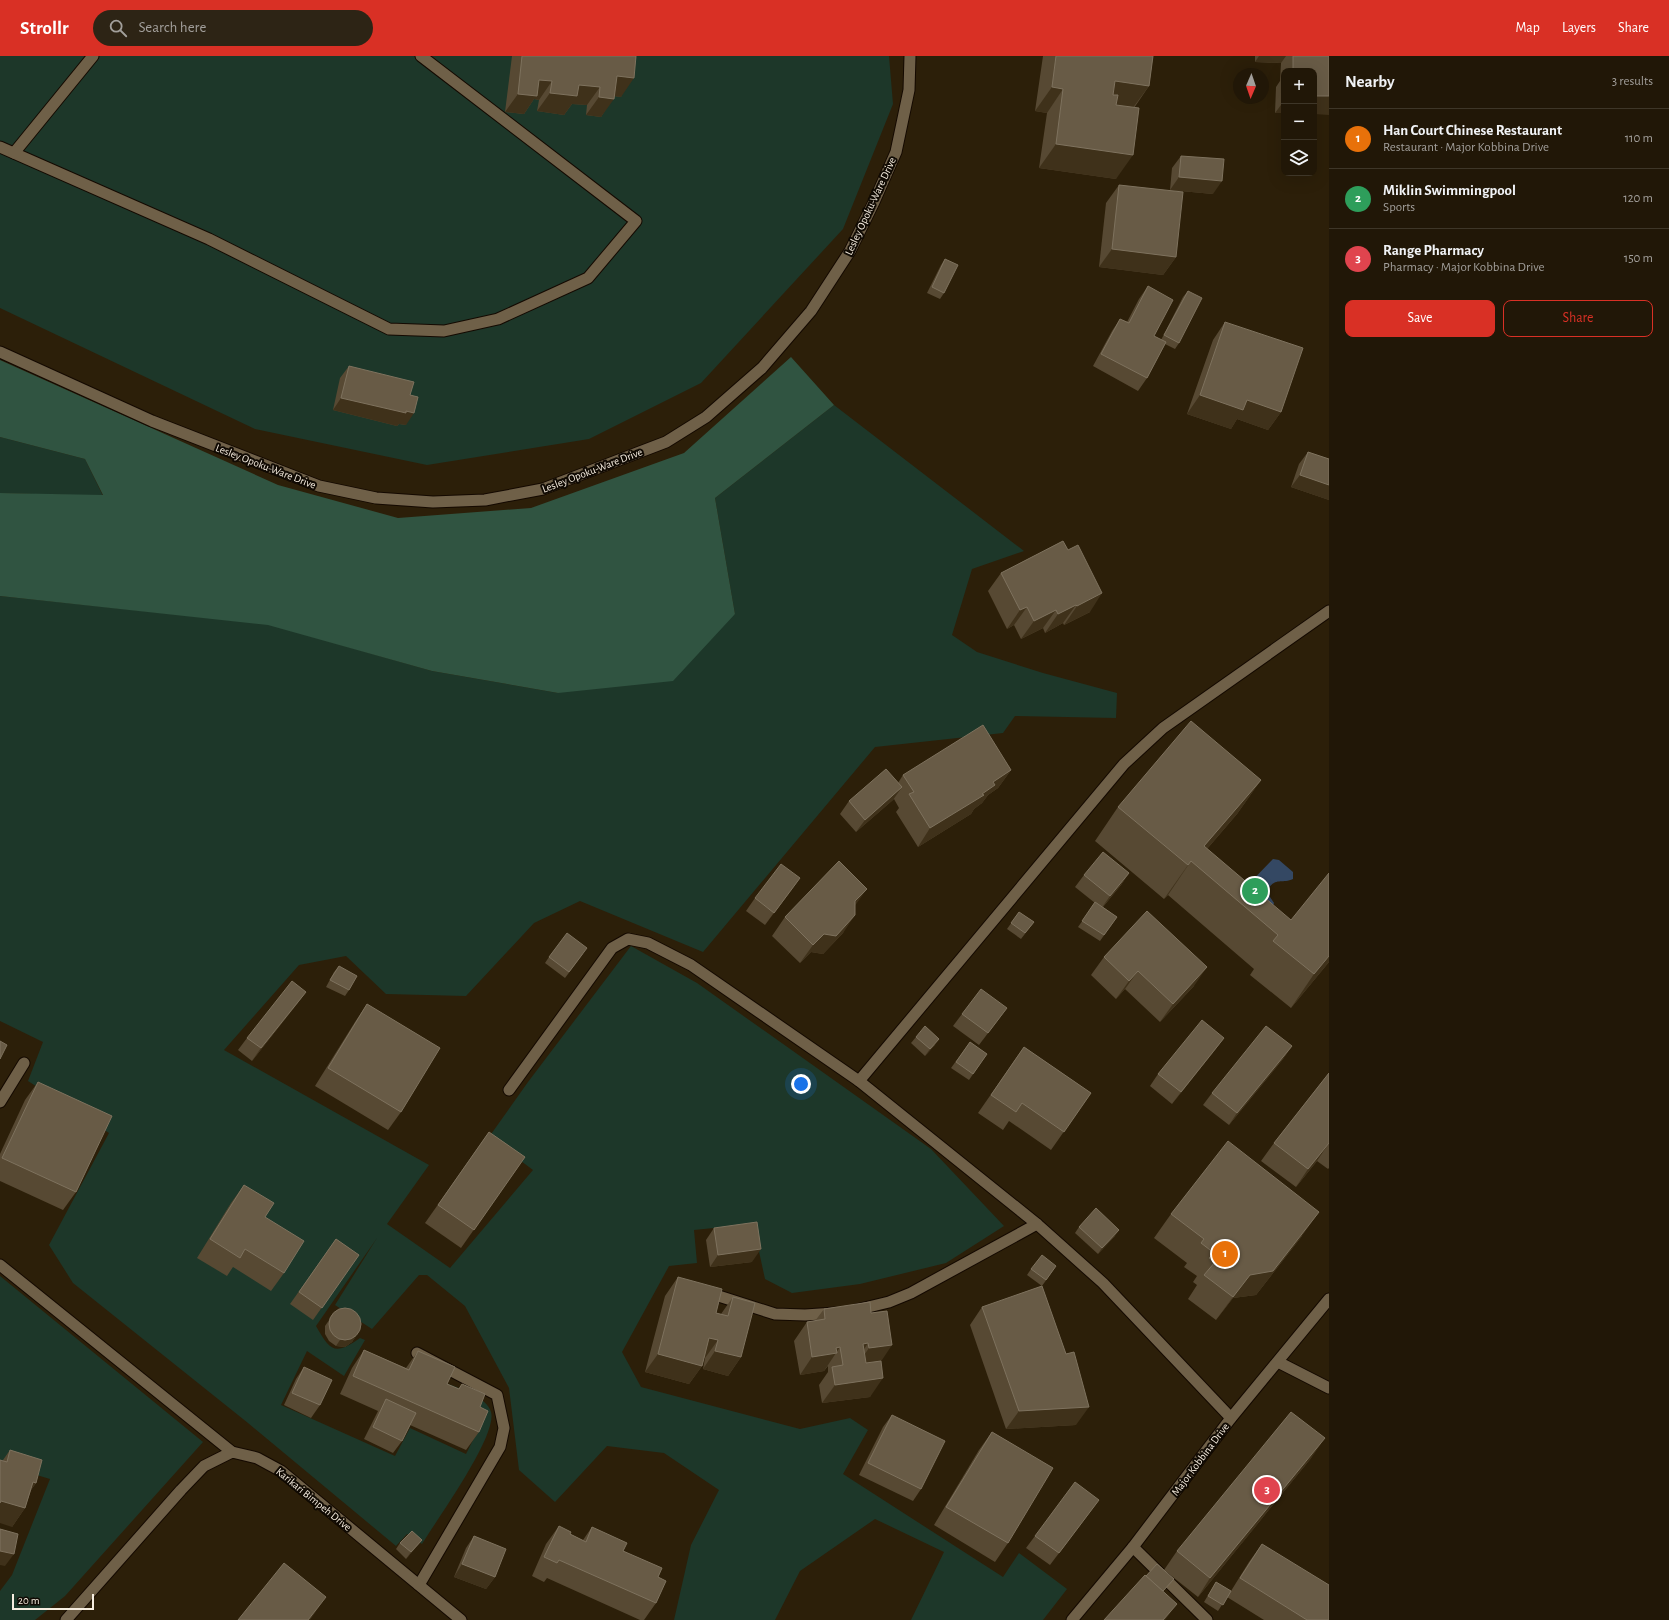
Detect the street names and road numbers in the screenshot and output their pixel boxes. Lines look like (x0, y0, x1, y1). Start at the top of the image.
street label: Lesley Opoku-Ware Drive (843, 156, 898, 257)
street label: Lesley Opoku-Ware Drive (214, 442, 317, 491)
street label: Lesley Opoku-Ware Drive (541, 446, 644, 495)
street label: Major Kobbina Drive (1170, 1421, 1231, 1498)
street label: Karikari Bimpeh Drive (274, 1466, 353, 1533)

